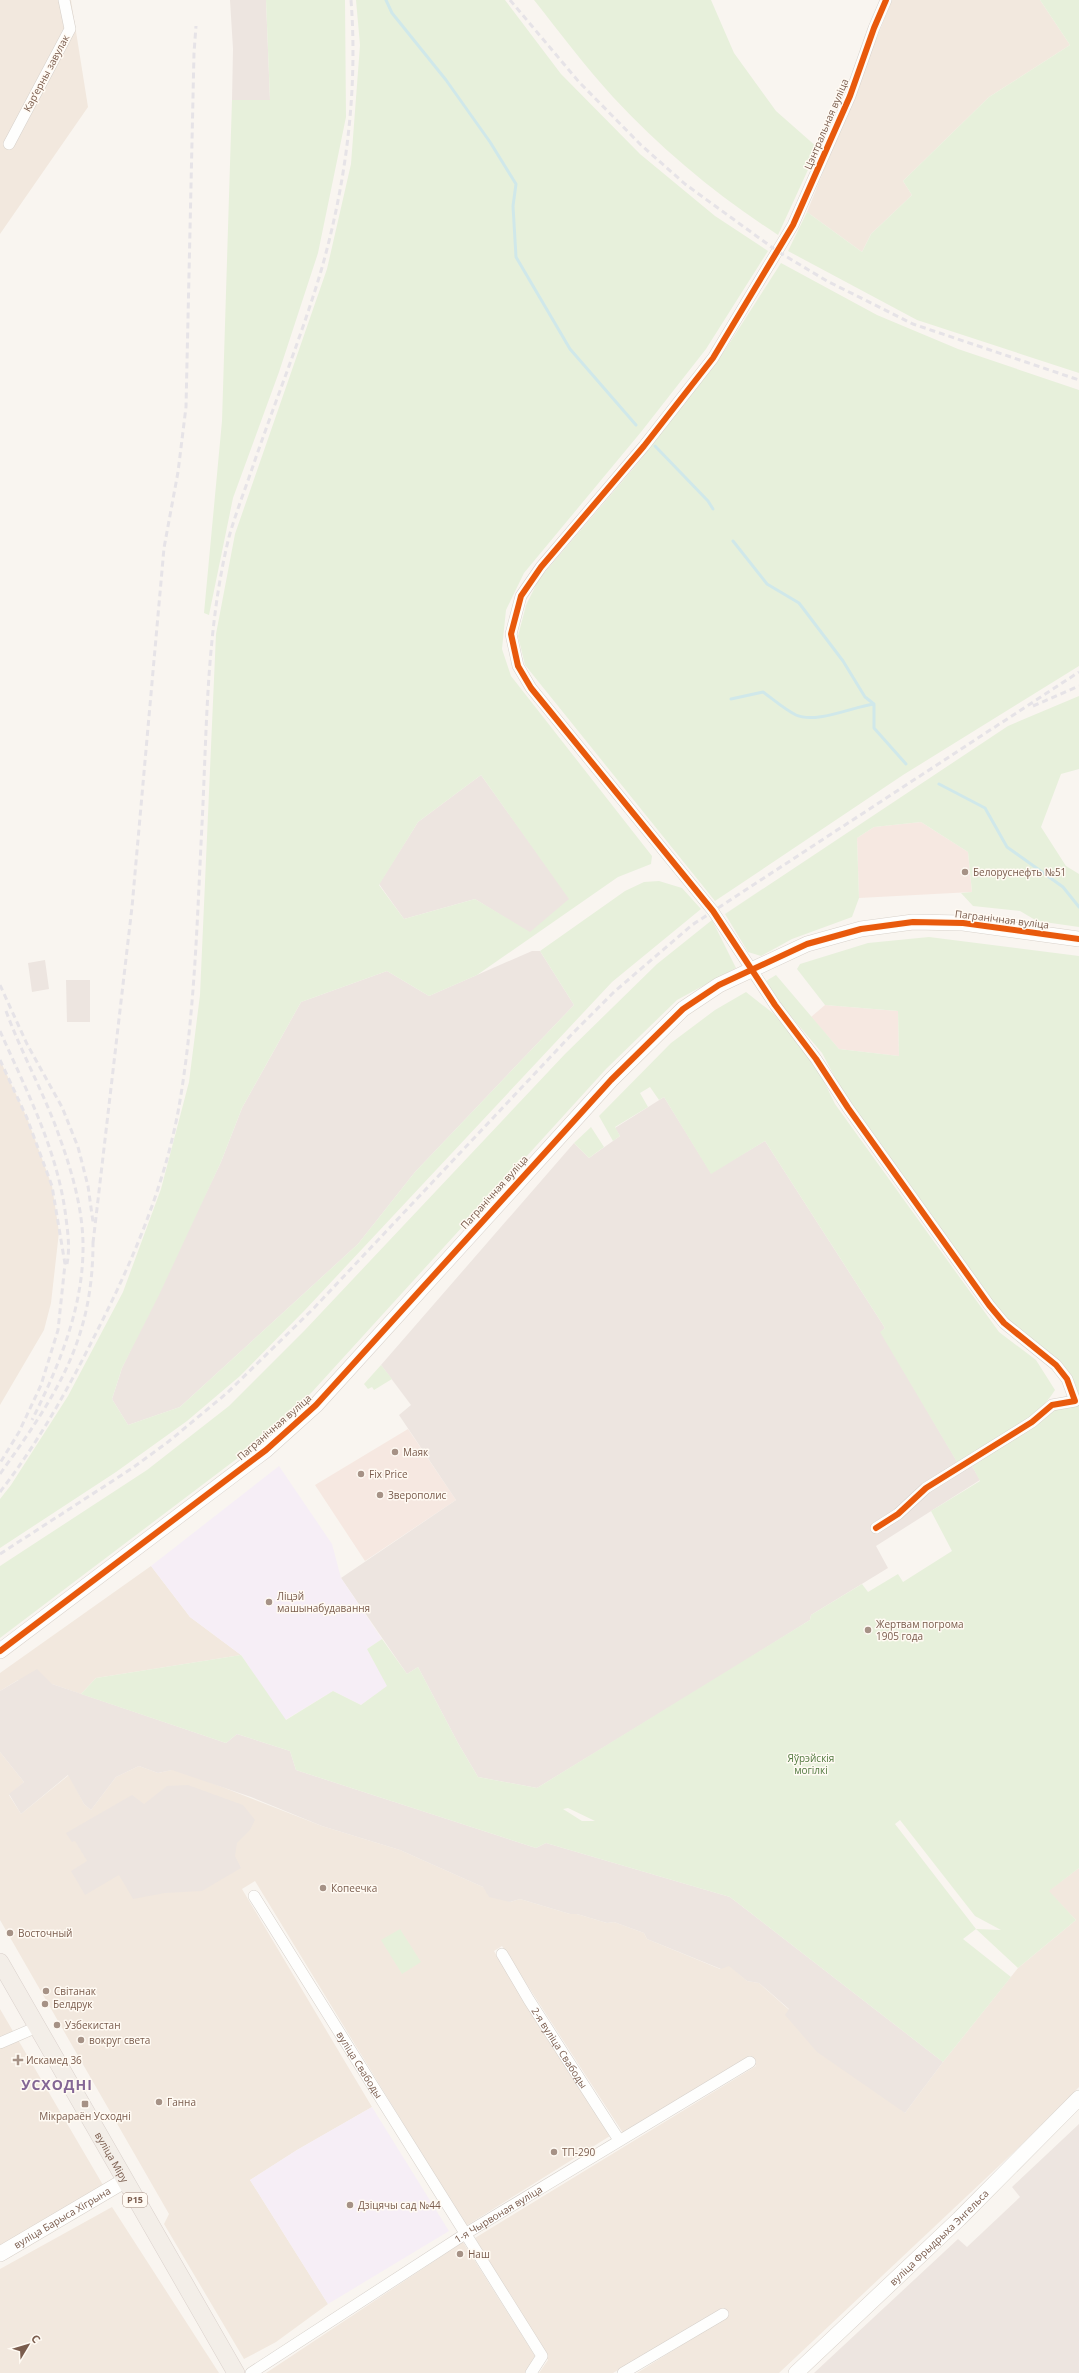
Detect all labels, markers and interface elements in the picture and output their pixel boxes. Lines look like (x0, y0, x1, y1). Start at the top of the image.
street label: Карʼерны завулак (20, 31, 73, 114)
street label: Цэнтральная вуліца (801, 76, 851, 172)
place label: Белоруснефть №51 (973, 865, 1066, 879)
marker: Белоруснефть №51 (960, 867, 970, 877)
street label: Пагранічная вуліца (954, 906, 1050, 932)
street label: Пагранічная вуліца (457, 1152, 531, 1232)
street label: Пагранічная вуліца (234, 1391, 314, 1463)
place label: Маяк (403, 1445, 429, 1459)
marker: Маяк (390, 1447, 400, 1457)
place label: Fix Price (369, 1467, 408, 1481)
marker: Fix Price (356, 1469, 366, 1479)
place label: Зверополис (388, 1488, 447, 1502)
marker: Зверополис (375, 1490, 385, 1500)
place label: Ліцэй машынабудавання (277, 1589, 370, 1615)
marker: Ліцэй машынабудавання (264, 1597, 274, 1607)
place label: Жертвам погрома 1905 года (876, 1617, 964, 1643)
marker: Жертвам погрома 1905 года (863, 1625, 873, 1635)
park label: Яўрэйскія могілкі (788, 1751, 834, 1777)
place label: Копеечка (331, 1881, 377, 1895)
marker: Копеечка (318, 1883, 328, 1893)
place label: Восточный (18, 1926, 72, 1940)
marker: Восточный (5, 1928, 15, 1938)
place label: Світанак (54, 1984, 97, 1998)
marker: Світанак (41, 1986, 51, 1996)
place label: Белдрук (53, 1997, 93, 2011)
marker: Белдрук (40, 1999, 50, 2009)
street label: 2-я вуліца Свабоды (528, 2005, 591, 2091)
place label: Узбекистан (65, 2018, 120, 2032)
marker: Узбекистан (52, 2020, 62, 2030)
street label: вуліца Свабоды (333, 2029, 386, 2101)
place label: вокруг света (89, 2033, 150, 2047)
marker: вокруг света (76, 2035, 86, 2045)
place label: Искамед 36 (26, 2053, 82, 2067)
marker: Искамед 36 (13, 2055, 23, 2065)
district label: УСХОДНІ (21, 2075, 93, 2094)
place label: Ганна (167, 2095, 196, 2109)
marker: Ганна (154, 2097, 164, 2107)
marker: Мікрараён Усходні (80, 2099, 90, 2109)
place label: Мікрараён Усходні (39, 2109, 131, 2123)
street label: вуліца Міру (92, 2129, 133, 2186)
place label: ТП-290 (562, 2145, 595, 2159)
marker: ТП-290 (549, 2147, 559, 2157)
street label: 1-я Чырвоная вуліца (452, 2182, 545, 2246)
street label: вуліца Барыса Хігрына (11, 2183, 113, 2251)
street label: вуліца Фрыдрыха Энгельса (886, 2186, 992, 2288)
road number: Р15 (123, 2193, 147, 2207)
place label: Дзіцячы сад №44 (358, 2198, 441, 2212)
marker: Дзіцячы сад №44 (345, 2200, 355, 2210)
place label: Наш (468, 2247, 490, 2261)
marker: Наш (455, 2249, 465, 2259)
north arrow (8, 2325, 48, 2365)
text: С (28, 2331, 44, 2346)

